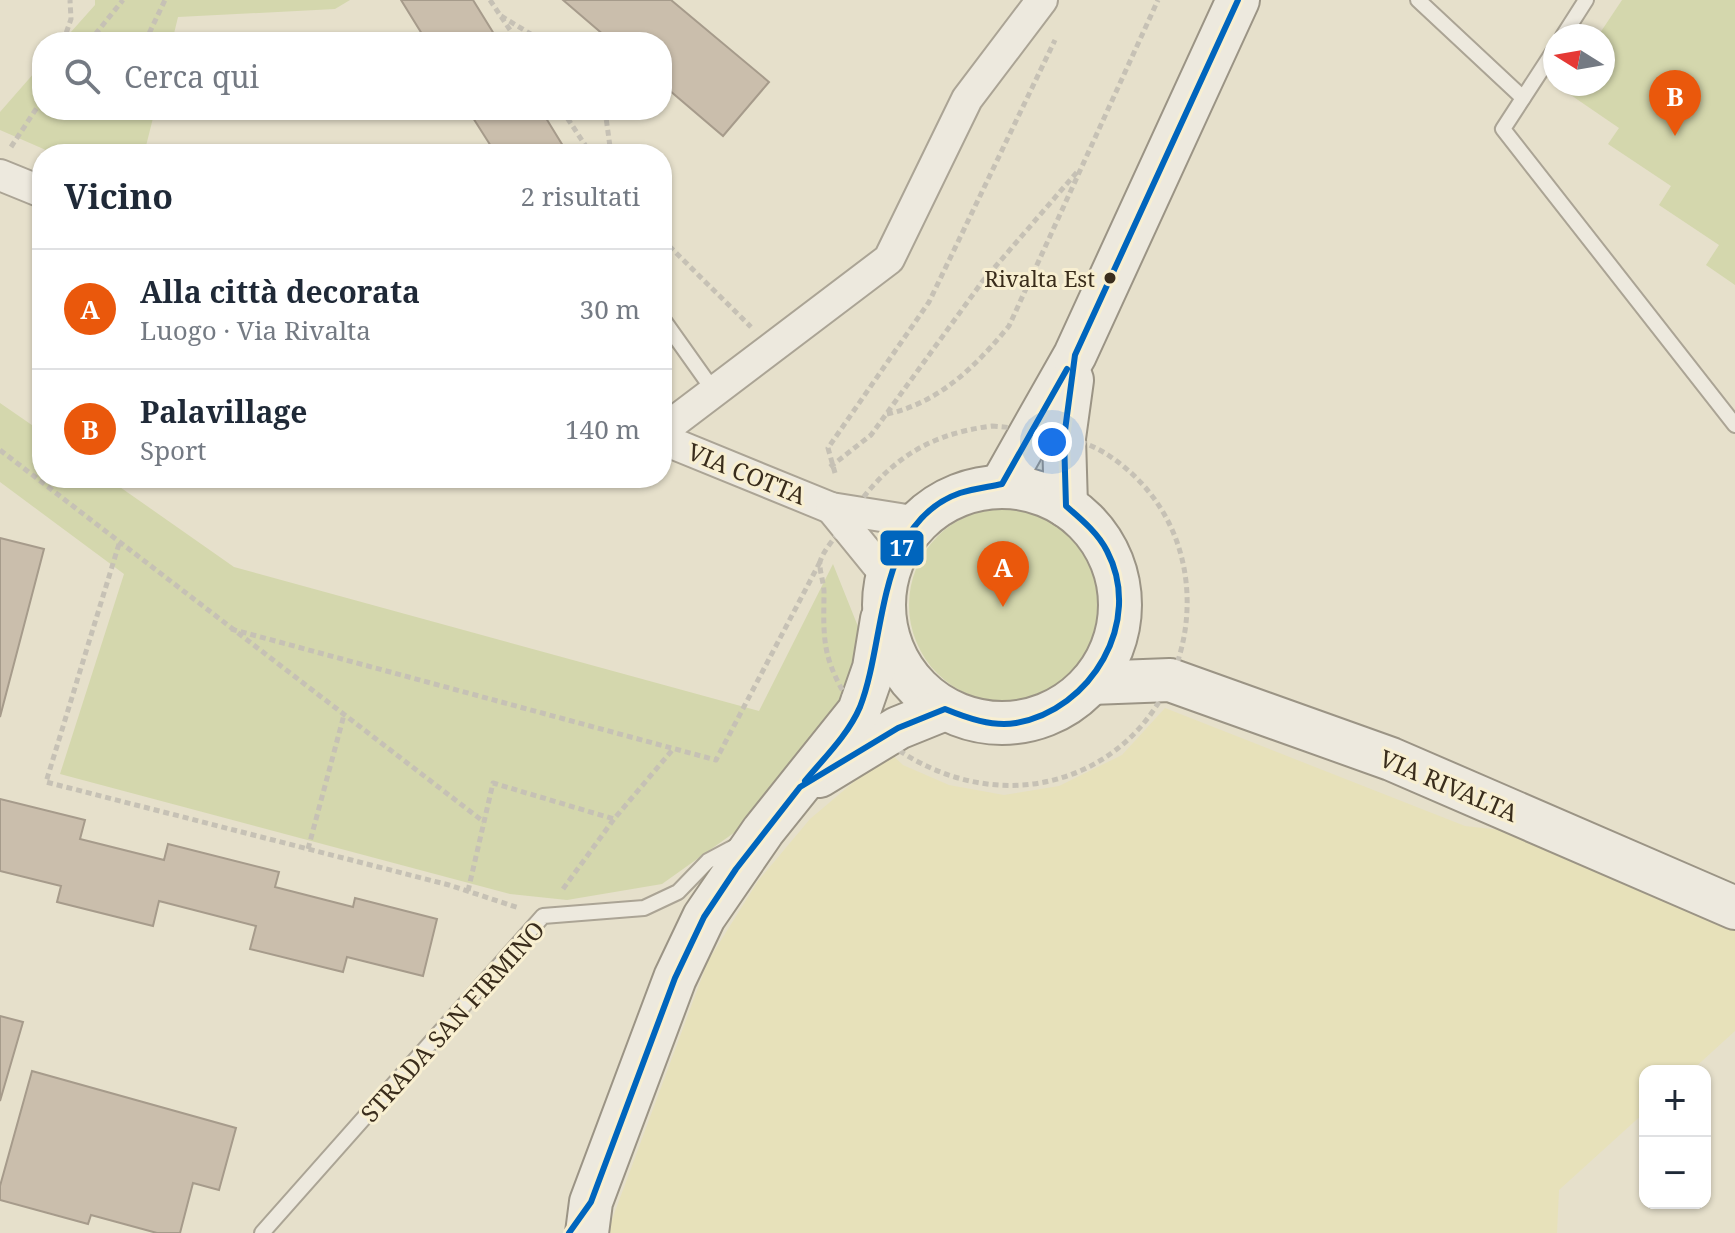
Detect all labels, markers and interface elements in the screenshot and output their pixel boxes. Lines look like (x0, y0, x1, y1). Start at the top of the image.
north arrow (1543, 24, 1615, 96)
search box (32, 32, 672, 120)
icon: search (60, 54, 104, 98)
text: Cerca qui (124, 56, 259, 97)
pin: B (1649, 70, 1701, 136)
text: Vicino (64, 173, 173, 219)
text: 2 risultati (521, 178, 640, 214)
place label: Rivalta Est (984, 263, 1095, 293)
marker: Rivalta Est (1102, 270, 1118, 286)
text: Alla città decorata (140, 271, 420, 312)
text: A (80, 291, 100, 327)
text: 30 m (580, 291, 640, 327)
text: Luogo · Via Rivalta (140, 312, 371, 348)
text: Palavillage (140, 391, 308, 432)
text: B (81, 411, 99, 447)
text: 140 m (565, 411, 640, 447)
your location (1032, 422, 1072, 462)
text: Sport (140, 432, 207, 468)
street label: VIA COTTA (683, 434, 811, 512)
line badge: 17 (879, 529, 925, 567)
text: 17 (890, 532, 914, 562)
pin: A (977, 541, 1029, 607)
street label: VIA RIVALTA (1375, 741, 1523, 829)
street label: STRADA SAN FIRMINO (353, 913, 551, 1129)
map controls (1639, 1065, 1711, 1209)
button: + (1639, 1065, 1711, 1137)
button: − (1639, 1137, 1711, 1209)

